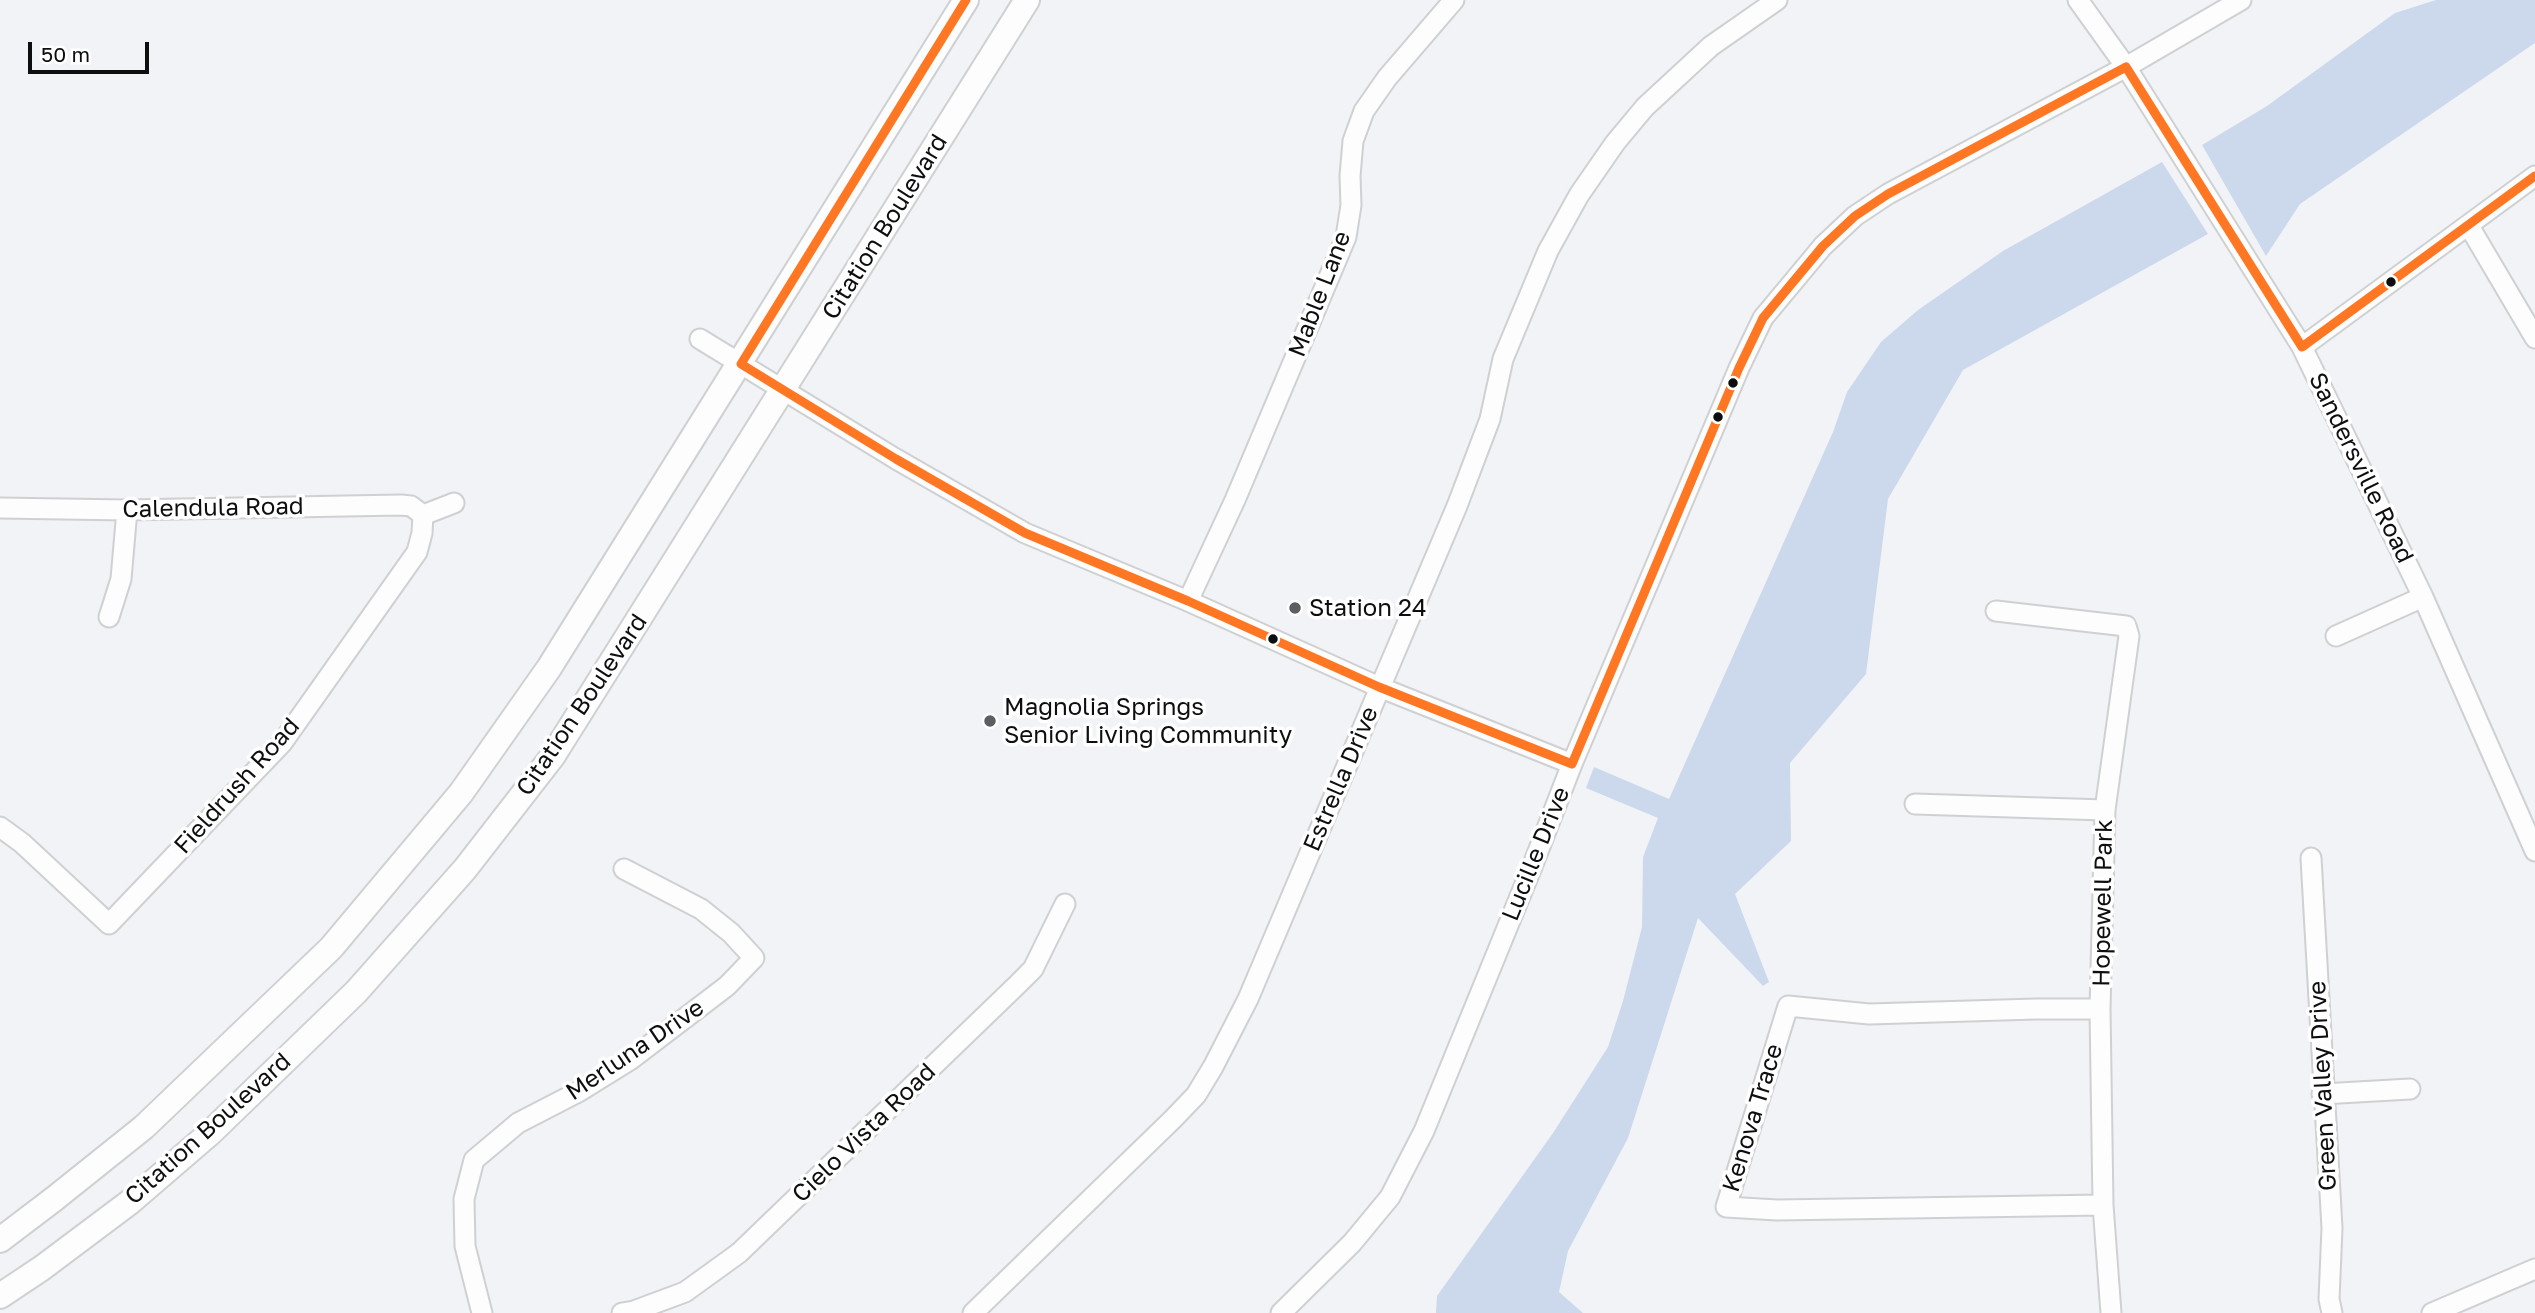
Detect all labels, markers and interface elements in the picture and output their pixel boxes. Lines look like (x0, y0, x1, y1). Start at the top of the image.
scale bar (32, 28, 152, 72)
text: 50 m (41, 41, 90, 67)
street label: Citation Boulevard (816, 129, 954, 325)
street label: Mable Lane (1283, 227, 1357, 361)
unlabelled marker (2384, 275, 2398, 289)
street label: Sandersville Road (2302, 368, 2420, 568)
unlabelled marker (1726, 376, 1740, 390)
unlabelled marker (1711, 410, 1725, 424)
street label: Calendula Road (122, 492, 304, 524)
place label: Station 24 (1309, 594, 1427, 622)
marker: Station 24 (1287, 600, 1303, 616)
street label: Citation Boulevard (511, 609, 653, 801)
unlabelled marker (1266, 632, 1280, 646)
place label: Magnolia Springs Senior Living Community (1004, 693, 1292, 749)
street label: Estrella Drive (1298, 702, 1384, 856)
street label: Fieldrush Road (168, 712, 306, 860)
marker: Magnolia Springs Senior Living Community (982, 713, 998, 729)
street label: Lucille Drive (1496, 783, 1576, 925)
street label: Hopewell Park (2087, 819, 2119, 987)
street label: Green Valley Drive (2303, 980, 2343, 1192)
street label: Merluna Drive (561, 993, 709, 1107)
street label: Kenova Trace (1717, 1040, 1789, 1196)
street label: Citation Boulevard (119, 1047, 297, 1211)
street label: Cielo Vista Road (786, 1057, 942, 1209)

